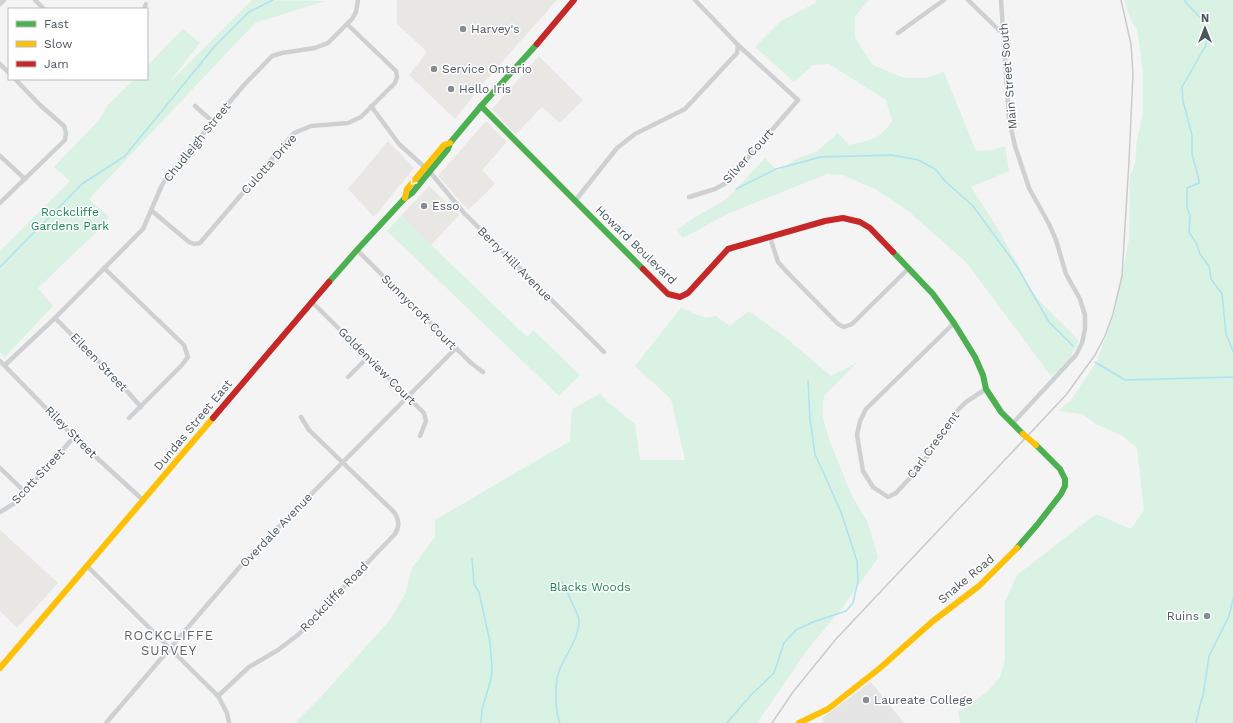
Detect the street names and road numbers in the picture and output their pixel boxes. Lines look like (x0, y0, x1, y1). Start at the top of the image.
street label: Main Street South (996, 22, 1020, 130)
street label: Chudleigh Street (161, 99, 233, 185)
street label: Silver Court (720, 126, 776, 186)
street label: Culotta Drive (238, 131, 300, 197)
street label: Howard Boulevard (593, 203, 679, 287)
street label: Berry Hill Avenue (475, 224, 555, 304)
street label: Sunnycroft Court (379, 272, 459, 352)
street label: Goldenview Court (335, 324, 419, 408)
street label: Eileen Street (68, 330, 130, 394)
street label: Dundas Street East (151, 377, 235, 473)
street label: Riley Street (42, 403, 100, 461)
street label: Carl Crescent (904, 409, 962, 481)
street label: Scott Street (9, 445, 67, 507)
street label: Overdale Avenue (237, 490, 315, 570)
street label: Snake Road (935, 552, 997, 606)
street label: Rockcliffe Road (297, 559, 371, 635)

